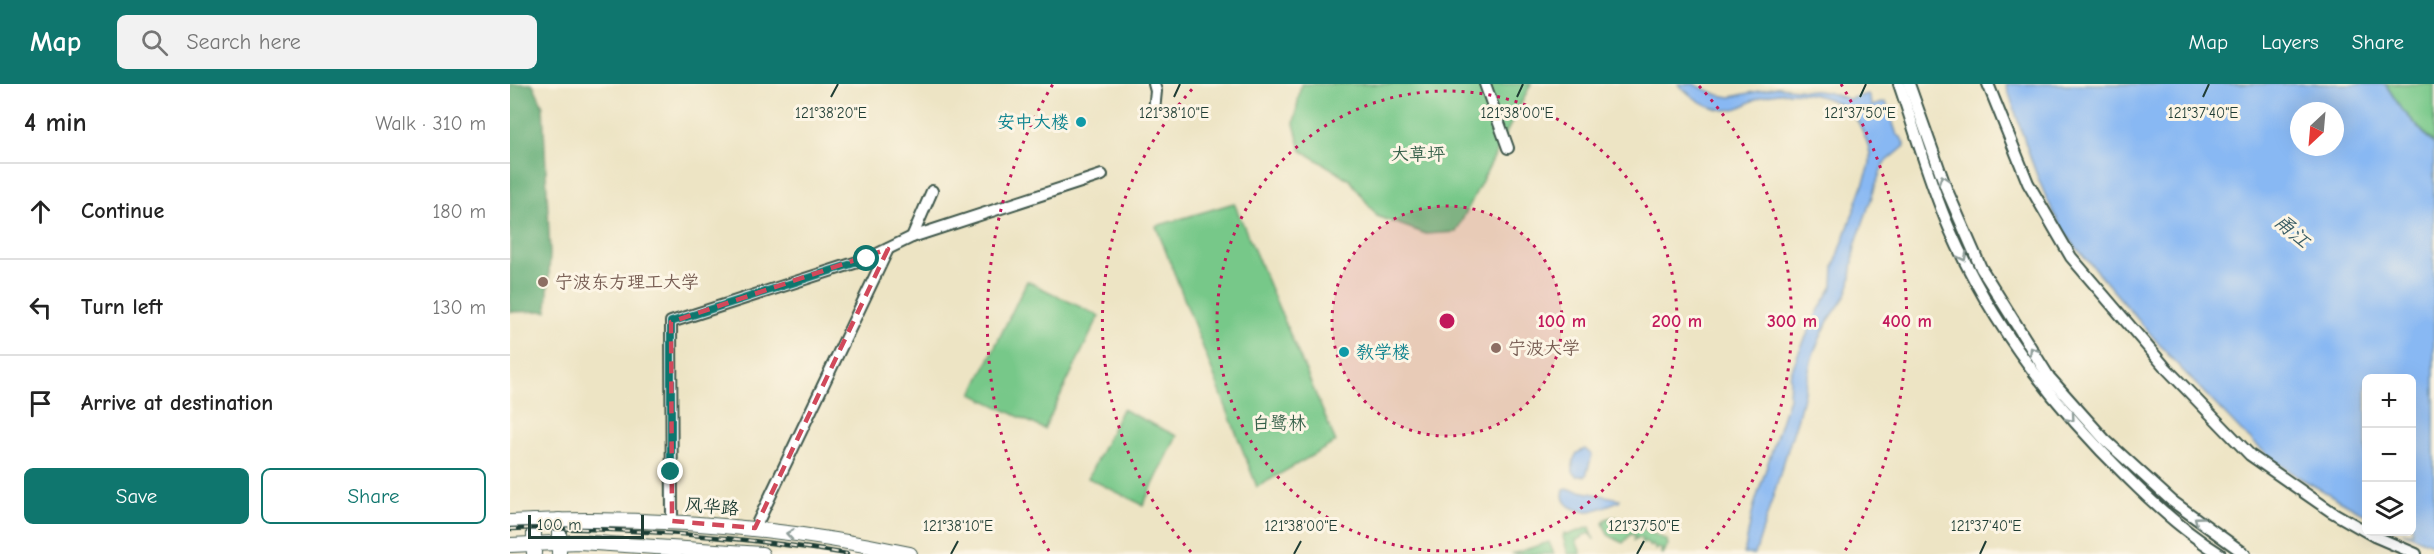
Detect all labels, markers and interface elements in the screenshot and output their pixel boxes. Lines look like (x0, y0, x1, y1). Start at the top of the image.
search box (117, 15, 537, 69)
text: Map (30, 26, 81, 58)
icon: search (138, 26, 171, 59)
text: Search here (186, 29, 301, 55)
text: Map (2189, 30, 2228, 54)
text: Layers (2261, 30, 2319, 54)
text: Share (2352, 30, 2404, 54)
north arrow (2290, 102, 2344, 156)
text: 121°38'20"E (795, 104, 867, 122)
text: 121°38'10"E (1139, 104, 1209, 122)
text: 121°38'00"E (1480, 104, 1554, 122)
text: 121°37'50"E (1824, 104, 1896, 122)
text: 121°37'40"E (2168, 104, 2238, 122)
text: 4 min (24, 108, 87, 138)
text: Walk · 310 m (375, 112, 486, 135)
place label: 安中大楼 (997, 112, 1069, 133)
marker: 安中大楼 (1074, 115, 1088, 129)
park label: 大草坪 (1391, 144, 1446, 165)
one-way arrow (1937, 174, 1950, 185)
icon: ahead (24, 195, 57, 228)
text: Continue (81, 198, 164, 224)
text: 180 m (432, 200, 486, 223)
water label: 甬江 (2269, 209, 2315, 253)
route start (853, 245, 879, 271)
one-way arrow (1956, 250, 1968, 261)
place label: 宁波东方理工大学 (555, 272, 699, 293)
marker: 宁波东方理工大学 (536, 275, 550, 289)
icon: left (24, 291, 57, 324)
text: Turn left (81, 294, 163, 320)
text: 130 m (433, 296, 486, 319)
centre of rings (1437, 311, 1457, 331)
text: 100 m (1538, 311, 1586, 332)
text: 200 m (1652, 311, 1702, 332)
text: 300 m (1767, 311, 1817, 332)
text: 400 m (1882, 311, 1932, 332)
place label: 宁波大学 (1508, 338, 1580, 359)
marker: 宁波大学 (1489, 341, 1503, 355)
place label: 教学楼 (1356, 342, 1410, 363)
marker: 教学楼 (1337, 345, 1351, 359)
one-way arrow (2029, 347, 2040, 358)
map controls (2362, 374, 2416, 536)
button: + (2362, 374, 2416, 428)
icon: arrive (24, 387, 57, 420)
text: Arrive at destination (81, 390, 273, 416)
one-way arrow (2064, 411, 2075, 422)
park label: 白鹭林 (1252, 413, 1306, 434)
button: − (2362, 428, 2416, 482)
route end (657, 458, 683, 484)
button: Save (24, 468, 249, 524)
button: Share (261, 468, 486, 524)
button: layers (2362, 482, 2416, 536)
street label: 风华路 (684, 494, 740, 520)
scale bar (528, 512, 644, 540)
text: 100 m (537, 516, 581, 534)
one-way arrow (2193, 516, 2204, 527)
text: 121°38'10"E (923, 517, 993, 535)
text: 121°38'00"E (1264, 517, 1338, 535)
text: 121°37'50"E (1608, 517, 1680, 535)
text: 121°37'40"E (1951, 517, 2021, 535)
one-way arrow (785, 528, 795, 541)

